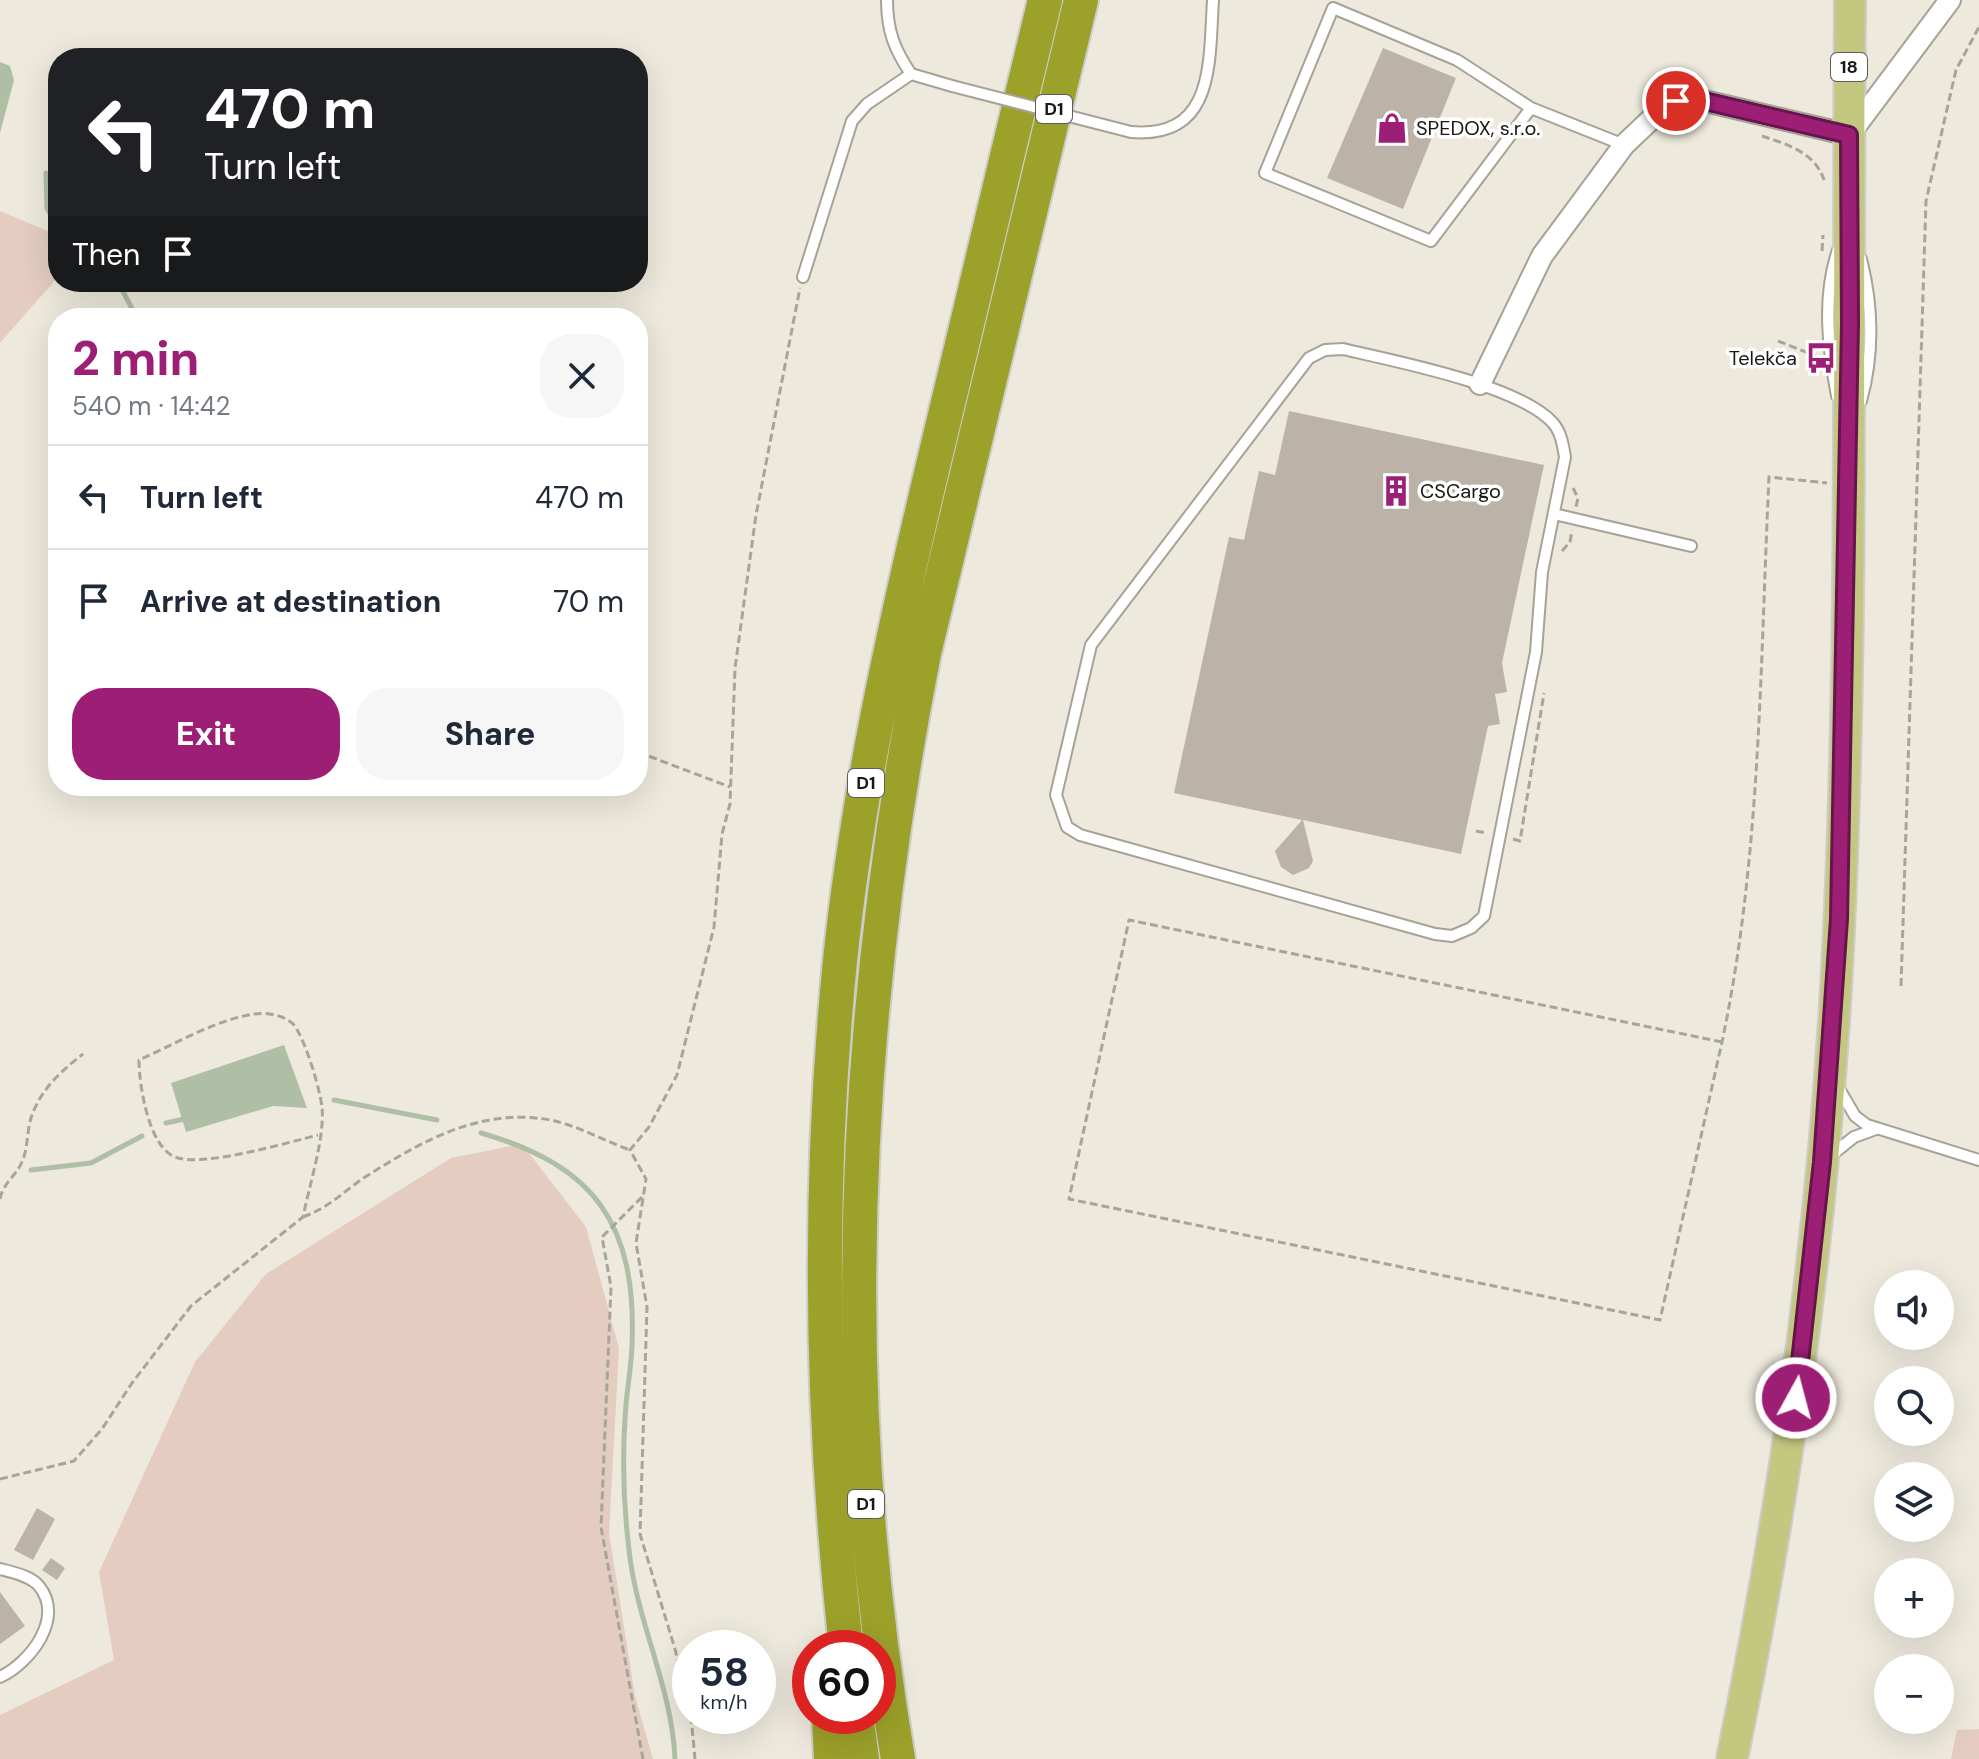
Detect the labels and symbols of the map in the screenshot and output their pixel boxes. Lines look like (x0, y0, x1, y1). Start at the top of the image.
road number: 18 (1831, 53, 1867, 81)
pin (1642, 67, 1710, 135)
road number: D1 (1036, 95, 1072, 123)
shop icon: SPEDOX, s.r.o. (1375, 111, 1409, 145)
place label: SPEDOX, s.r.o. (1416, 115, 1540, 141)
bus stop icon: Telekča (1804, 341, 1838, 375)
place label: Telekča (1729, 345, 1797, 371)
building icon: CSCargo (1379, 474, 1413, 508)
place label: CSCargo (1420, 478, 1501, 504)
road number: D1 (848, 769, 884, 797)
position arrow (1754, 1356, 1838, 1440)
road number: D1 (848, 1490, 884, 1518)
speed limit sign: 60 (792, 1630, 896, 1734)

